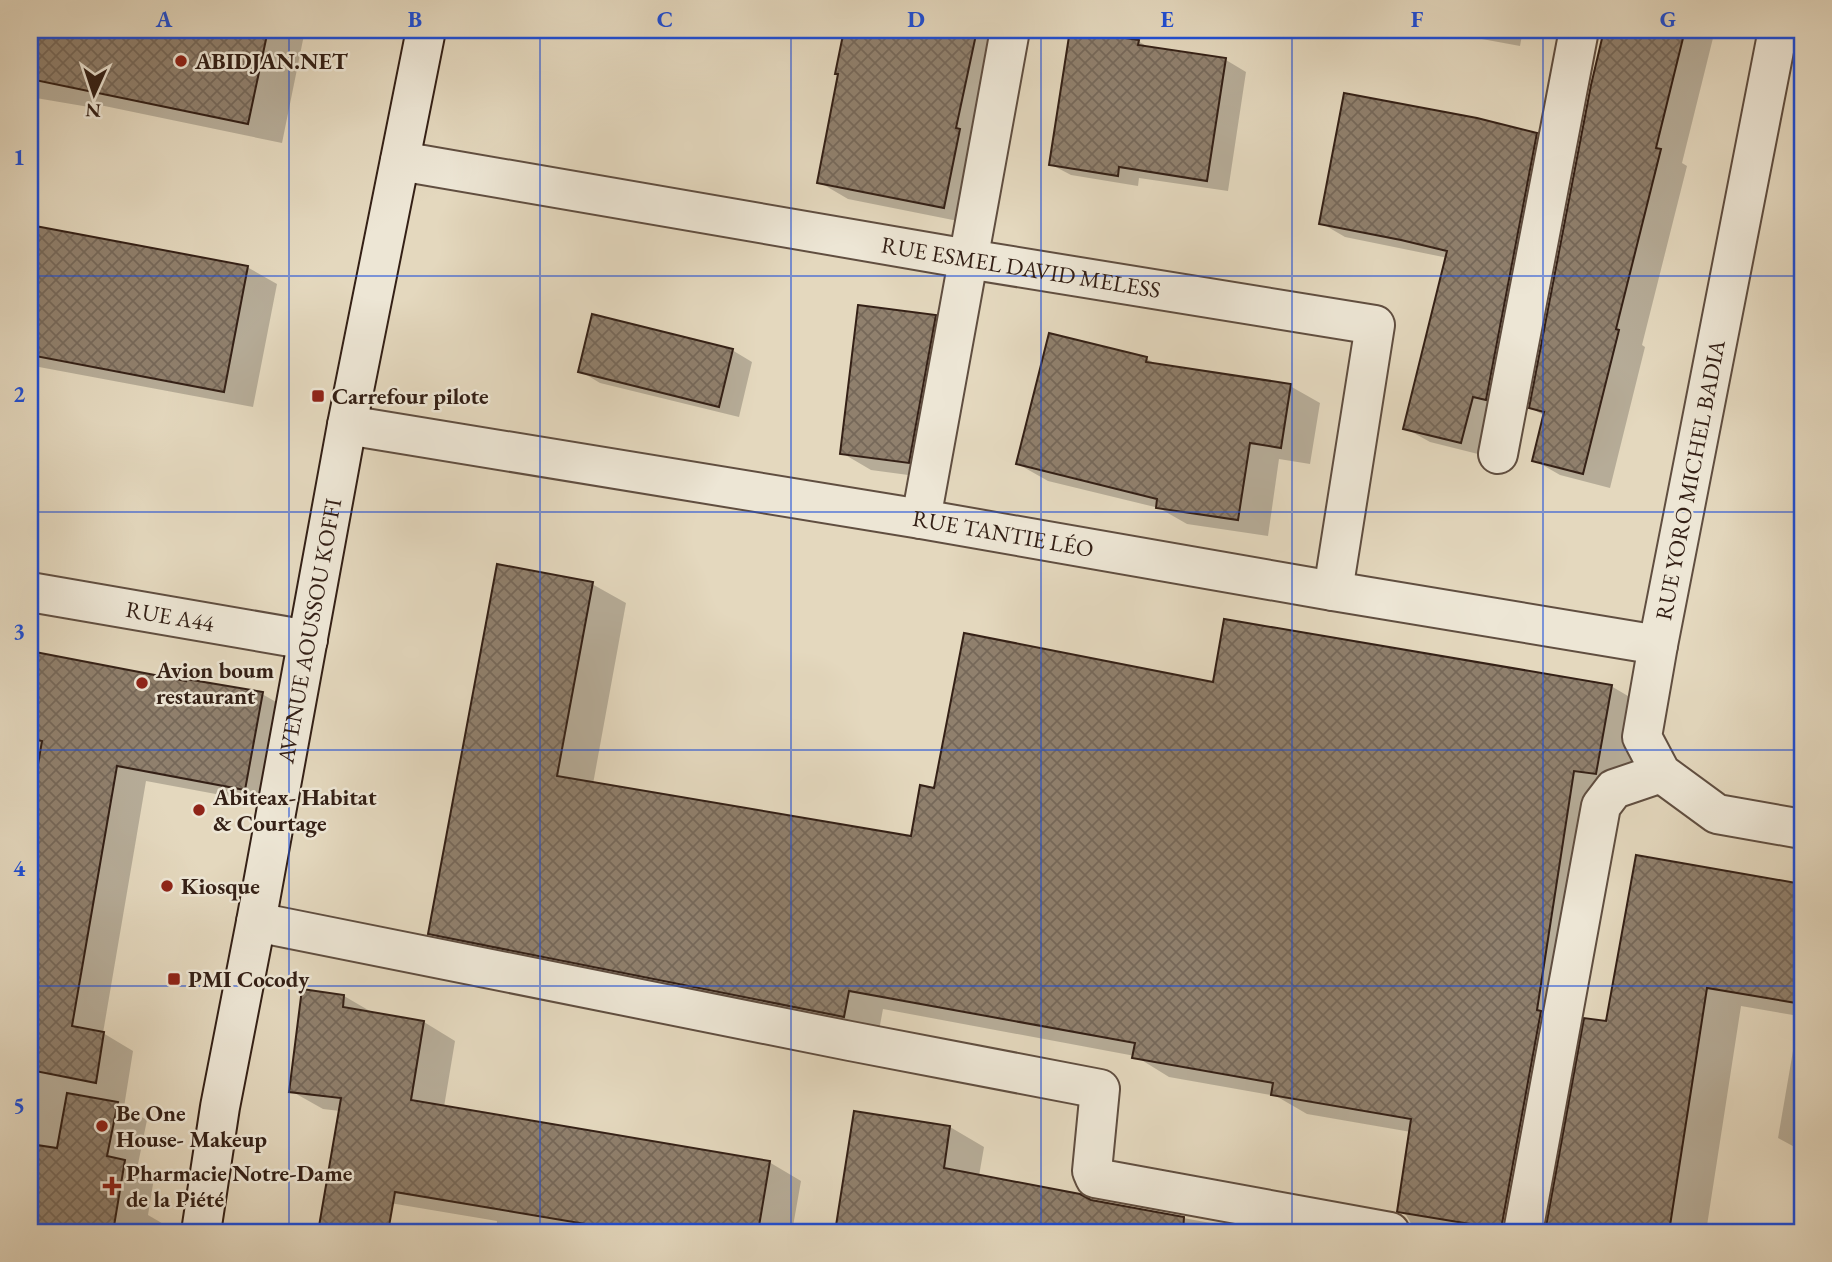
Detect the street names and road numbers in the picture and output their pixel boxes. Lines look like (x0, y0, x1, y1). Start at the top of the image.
street label: RUE ESMEL DAVID MELESS (879, 229, 1163, 305)
street label: RUE YORO MICHEL BADIA (1648, 336, 1732, 623)
street label: AVENUE AOUSSOU KOFFI (270, 496, 348, 767)
street label: RUE TANTIE LÉO (910, 503, 1096, 564)
street label: RUE A44 (124, 594, 217, 639)

